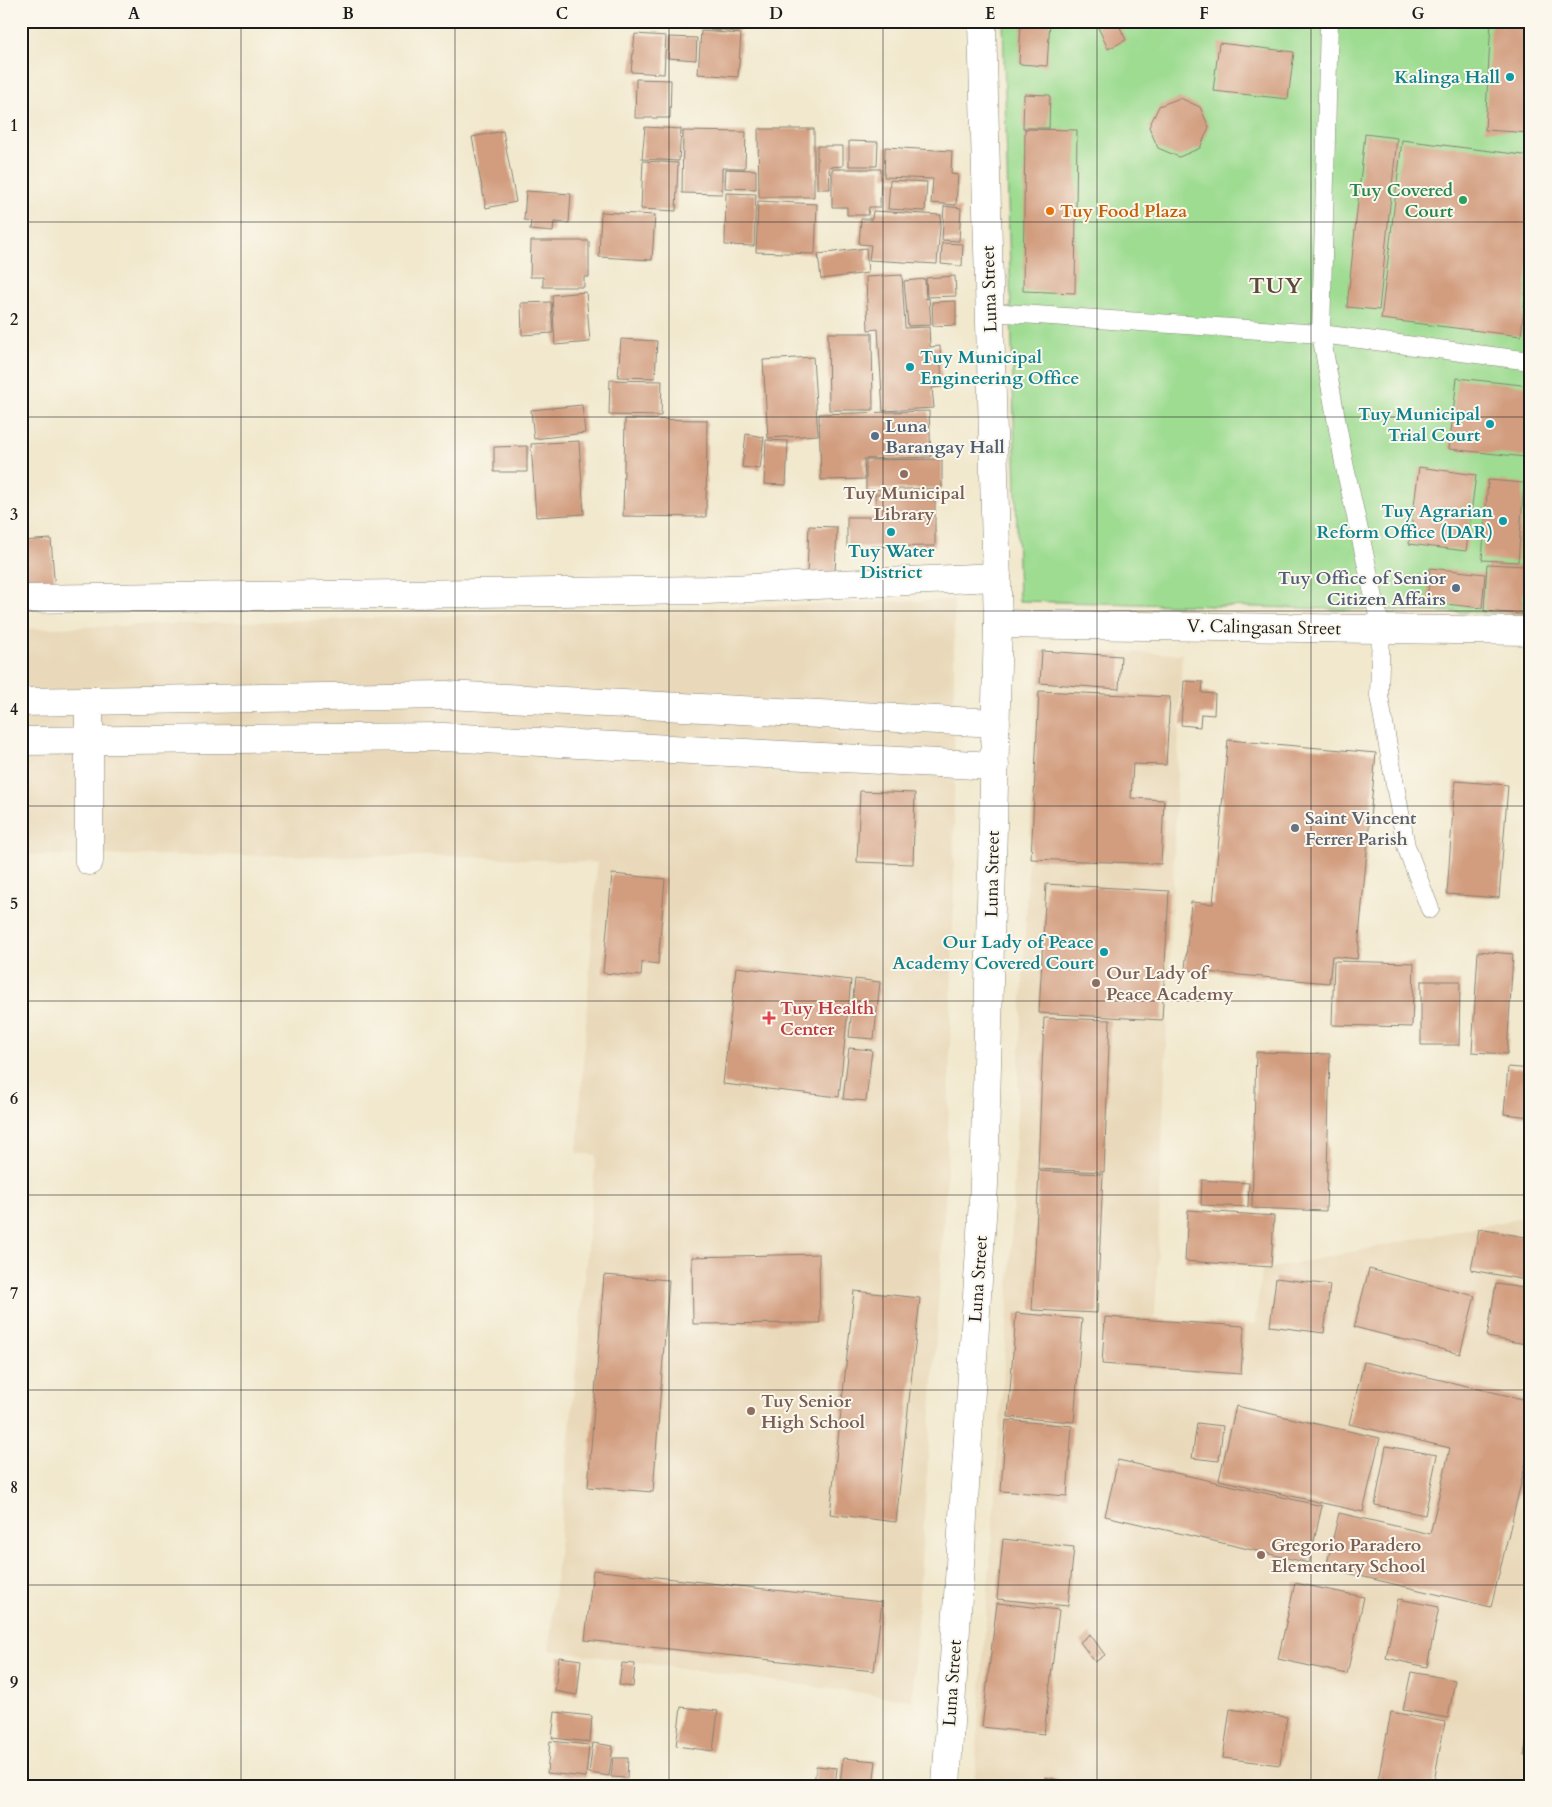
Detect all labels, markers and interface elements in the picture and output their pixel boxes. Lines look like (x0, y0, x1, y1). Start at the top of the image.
text: A (128, 3, 140, 25)
text: B (342, 3, 354, 25)
text: C (556, 3, 568, 25)
text: D (769, 3, 783, 25)
text: E (985, 3, 995, 25)
text: F (1199, 3, 1209, 25)
text: G (1411, 3, 1425, 25)
place label: Kalinga Hall (1394, 65, 1500, 90)
marker: Kalinga Hall (1504, 71, 1516, 83)
text: 1 (10, 115, 18, 137)
place label: Tuy Covered Court (1349, 178, 1454, 224)
marker: Tuy Covered Court (1457, 194, 1469, 206)
place label: Tuy Food Plaza (1060, 199, 1187, 224)
marker: Tuy Food Plaza (1044, 205, 1056, 217)
street label: Luna Street (975, 245, 1004, 333)
district label: TUY (1249, 271, 1303, 301)
text: 2 (10, 309, 18, 331)
place label: Tuy Municipal Engineering Office (920, 345, 1079, 391)
marker: Tuy Municipal Engineering Office (904, 361, 916, 373)
place label: Tuy Municipal Trial Court (1358, 402, 1481, 448)
place label: Luna Barangay Hall (885, 414, 1005, 460)
marker: Tuy Municipal Trial Court (1484, 418, 1496, 430)
marker: Luna Barangay Hall (869, 430, 881, 442)
marker: Tuy Municipal Library (898, 468, 910, 480)
place label: Tuy Municipal Library (843, 481, 965, 527)
place label: Tuy Agrarian Reform Office (DAR) (1317, 499, 1493, 545)
text: 3 (10, 504, 18, 526)
marker: Tuy Agrarian Reform Office (DAR) (1497, 515, 1509, 527)
marker: Tuy Water District (885, 526, 897, 538)
place label: Tuy Water District (848, 539, 935, 585)
place label: Tuy Office of Senior Citizen Affairs (1278, 566, 1447, 612)
marker: Tuy Office of Senior Citizen Affairs (1450, 582, 1462, 594)
street label: V. Calingasan Street (1187, 614, 1342, 641)
text: 4 (10, 699, 18, 721)
place label: Saint Vincent Ferrer Parish (1305, 806, 1417, 852)
marker: Saint Vincent Ferrer Parish (1289, 822, 1301, 834)
street label: Luna Street (979, 830, 1006, 918)
text: 5 (10, 893, 18, 915)
place label: Our Lady of Peace Academy Covered Court (892, 930, 1095, 976)
marker: Our Lady of Peace Academy Covered Court (1098, 946, 1110, 958)
place label: Our Lady of Peace Academy (1106, 961, 1234, 1007)
marker: Our Lady of Peace Academy (1090, 977, 1102, 989)
place label: Tuy Health Center (780, 996, 874, 1042)
marker: Tuy Health Center (762, 1011, 776, 1025)
text: 6 (10, 1088, 18, 1110)
street label: Luna Street (963, 1235, 994, 1323)
text: 7 (10, 1283, 18, 1305)
place label: Tuy Senior High School (761, 1389, 865, 1435)
marker: Tuy Senior High School (745, 1405, 757, 1417)
text: 8 (10, 1477, 18, 1499)
place label: Gregorio Paradero Elementary School (1271, 1533, 1425, 1579)
marker: Gregorio Paradero Elementary School (1255, 1549, 1267, 1561)
street label: Luna Street (937, 1639, 968, 1727)
text: 9 (10, 1672, 18, 1694)

